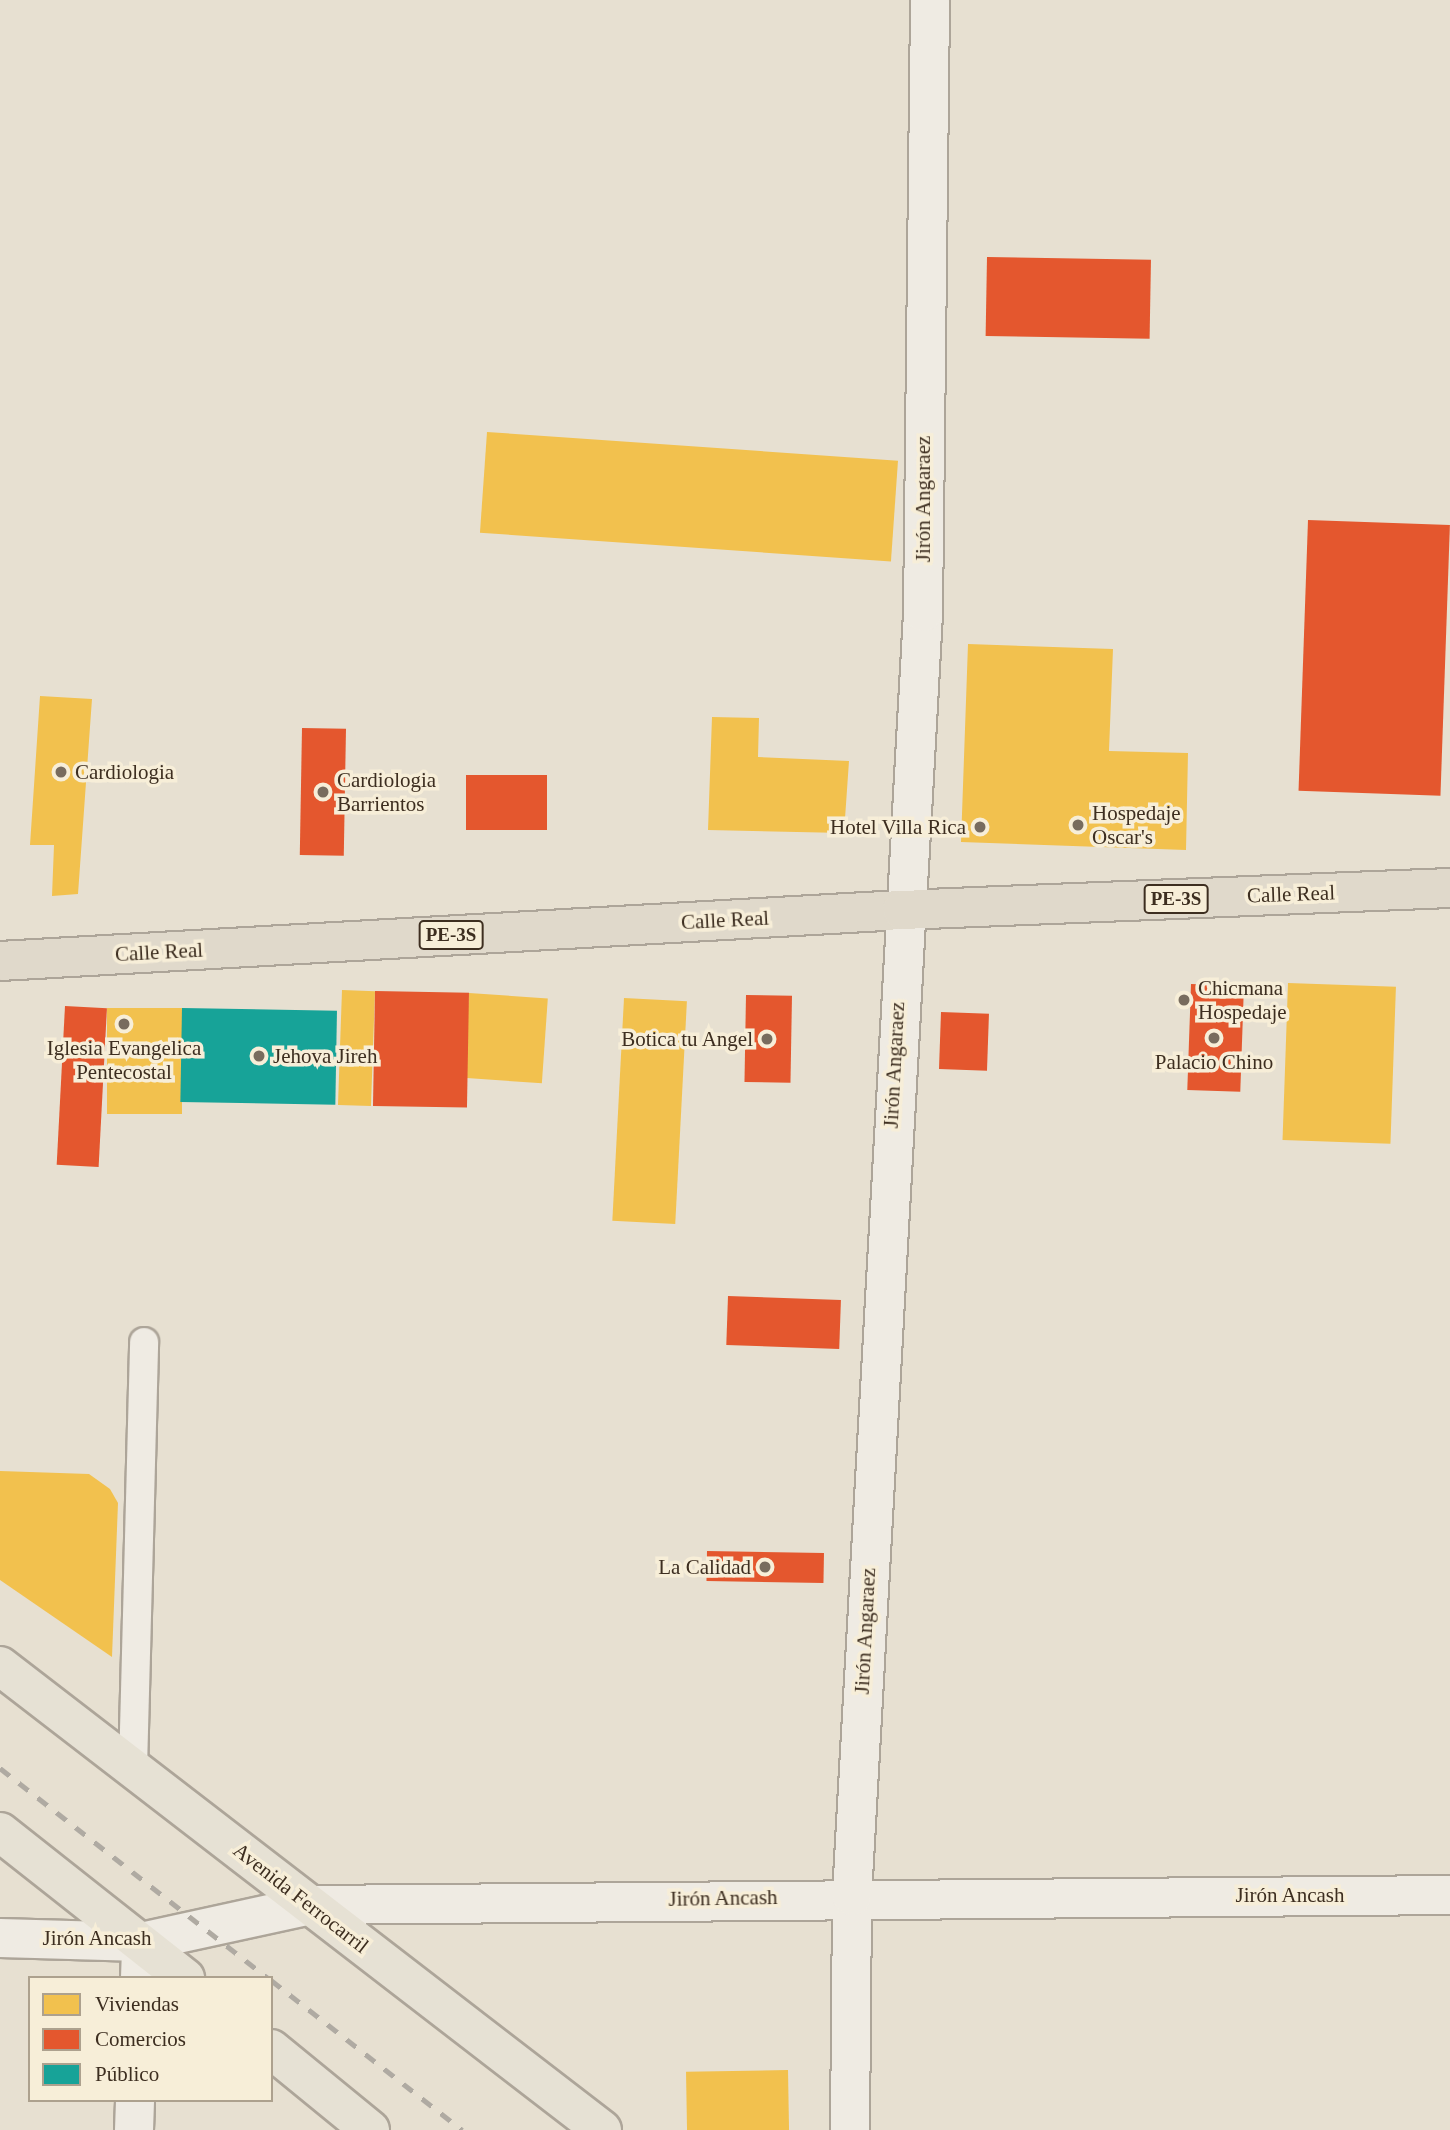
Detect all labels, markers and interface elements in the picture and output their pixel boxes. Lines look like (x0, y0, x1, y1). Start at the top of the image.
street label: Jirón Angaraez (910, 435, 936, 563)
place label: Cardiologia (75, 759, 174, 785)
marker: Cardiologia (53, 764, 69, 780)
place label: Cardiologia Barrientos (337, 767, 436, 817)
marker: Cardiologia Barrientos (315, 784, 331, 800)
place label: Hospedaje Oscar's (1092, 800, 1181, 850)
place label: Hotel Villa Rica (830, 814, 966, 840)
marker: Hospedaje Oscar's (1070, 817, 1086, 833)
marker: Hotel Villa Rica (972, 819, 988, 835)
street label: Calle Real (1247, 880, 1335, 908)
road number: PE-3S (1143, 884, 1209, 914)
street label: Calle Real (680, 905, 770, 935)
road number: PE-3S (418, 920, 484, 951)
street label: Calle Real (114, 937, 204, 967)
place label: Chicmana Hospedaje (1198, 975, 1287, 1025)
marker: Chicmana Hospedaje (1176, 992, 1192, 1008)
street label: Jirón Angaraez (878, 1001, 910, 1129)
marker: Iglesia Evangelica Pentecostal (116, 1016, 132, 1032)
place label: Botica tu Angel (620, 1026, 753, 1052)
marker: Palacio Chino (1206, 1030, 1222, 1046)
marker: Botica tu Angel (759, 1031, 775, 1047)
place label: Iglesia Evangelica Pentecostal (47, 1035, 201, 1085)
place label: Jehova Jireh (273, 1043, 377, 1069)
marker: Jehova Jireh (251, 1048, 267, 1064)
place label: Palacio Chino (1155, 1049, 1273, 1075)
place label: La Calidad (658, 1554, 751, 1580)
marker: La Calidad (757, 1559, 773, 1575)
street label: Jirón Angaraez (849, 1567, 881, 1695)
street label: Avenida Ferrocarril (228, 1837, 374, 1959)
street label: Jirón Ancash (1235, 1882, 1345, 1908)
street label: Jirón Ancash (668, 1884, 778, 1912)
street label: Jirón Ancash (42, 1925, 152, 1951)
legend (28, 1976, 273, 2102)
text: Viviendas (95, 1992, 179, 2016)
text: Comercios (95, 2027, 186, 2051)
text: Público (95, 2062, 159, 2086)

